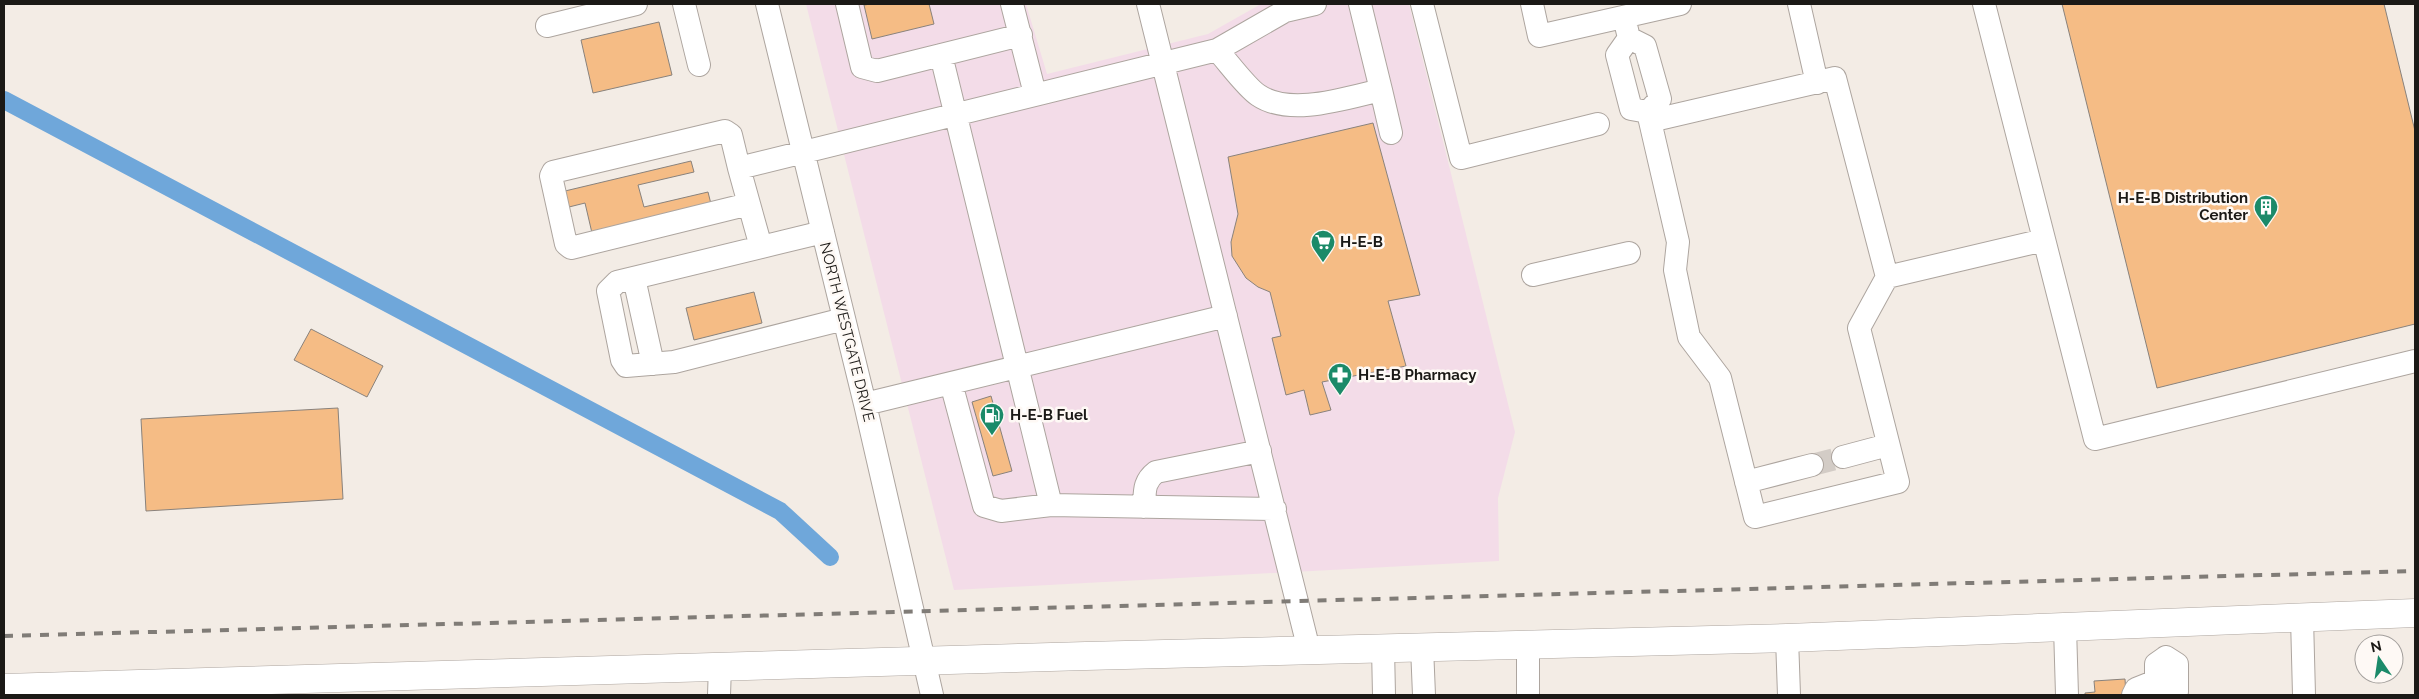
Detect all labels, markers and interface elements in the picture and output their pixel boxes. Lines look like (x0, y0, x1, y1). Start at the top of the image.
place label: H-E-B Distribution Center (2118, 189, 2248, 224)
building icon: H-E-B Distribution Center (2253, 194, 2279, 228)
supermarket icon: H-E-B (1310, 229, 1336, 263)
place label: H-E-B (1340, 233, 1383, 251)
street label: NORTH WESTGATE DRIVE (816, 240, 878, 424)
pharmacy icon: H-E-B Pharmacy (1327, 362, 1353, 396)
place label: H-E-B Pharmacy (1358, 366, 1477, 384)
fuel station icon: H-E-B Fuel (979, 402, 1005, 436)
place label: H-E-B Fuel (1010, 406, 1088, 424)
north arrow (2354, 634, 2404, 684)
text: N (2369, 637, 2383, 655)

